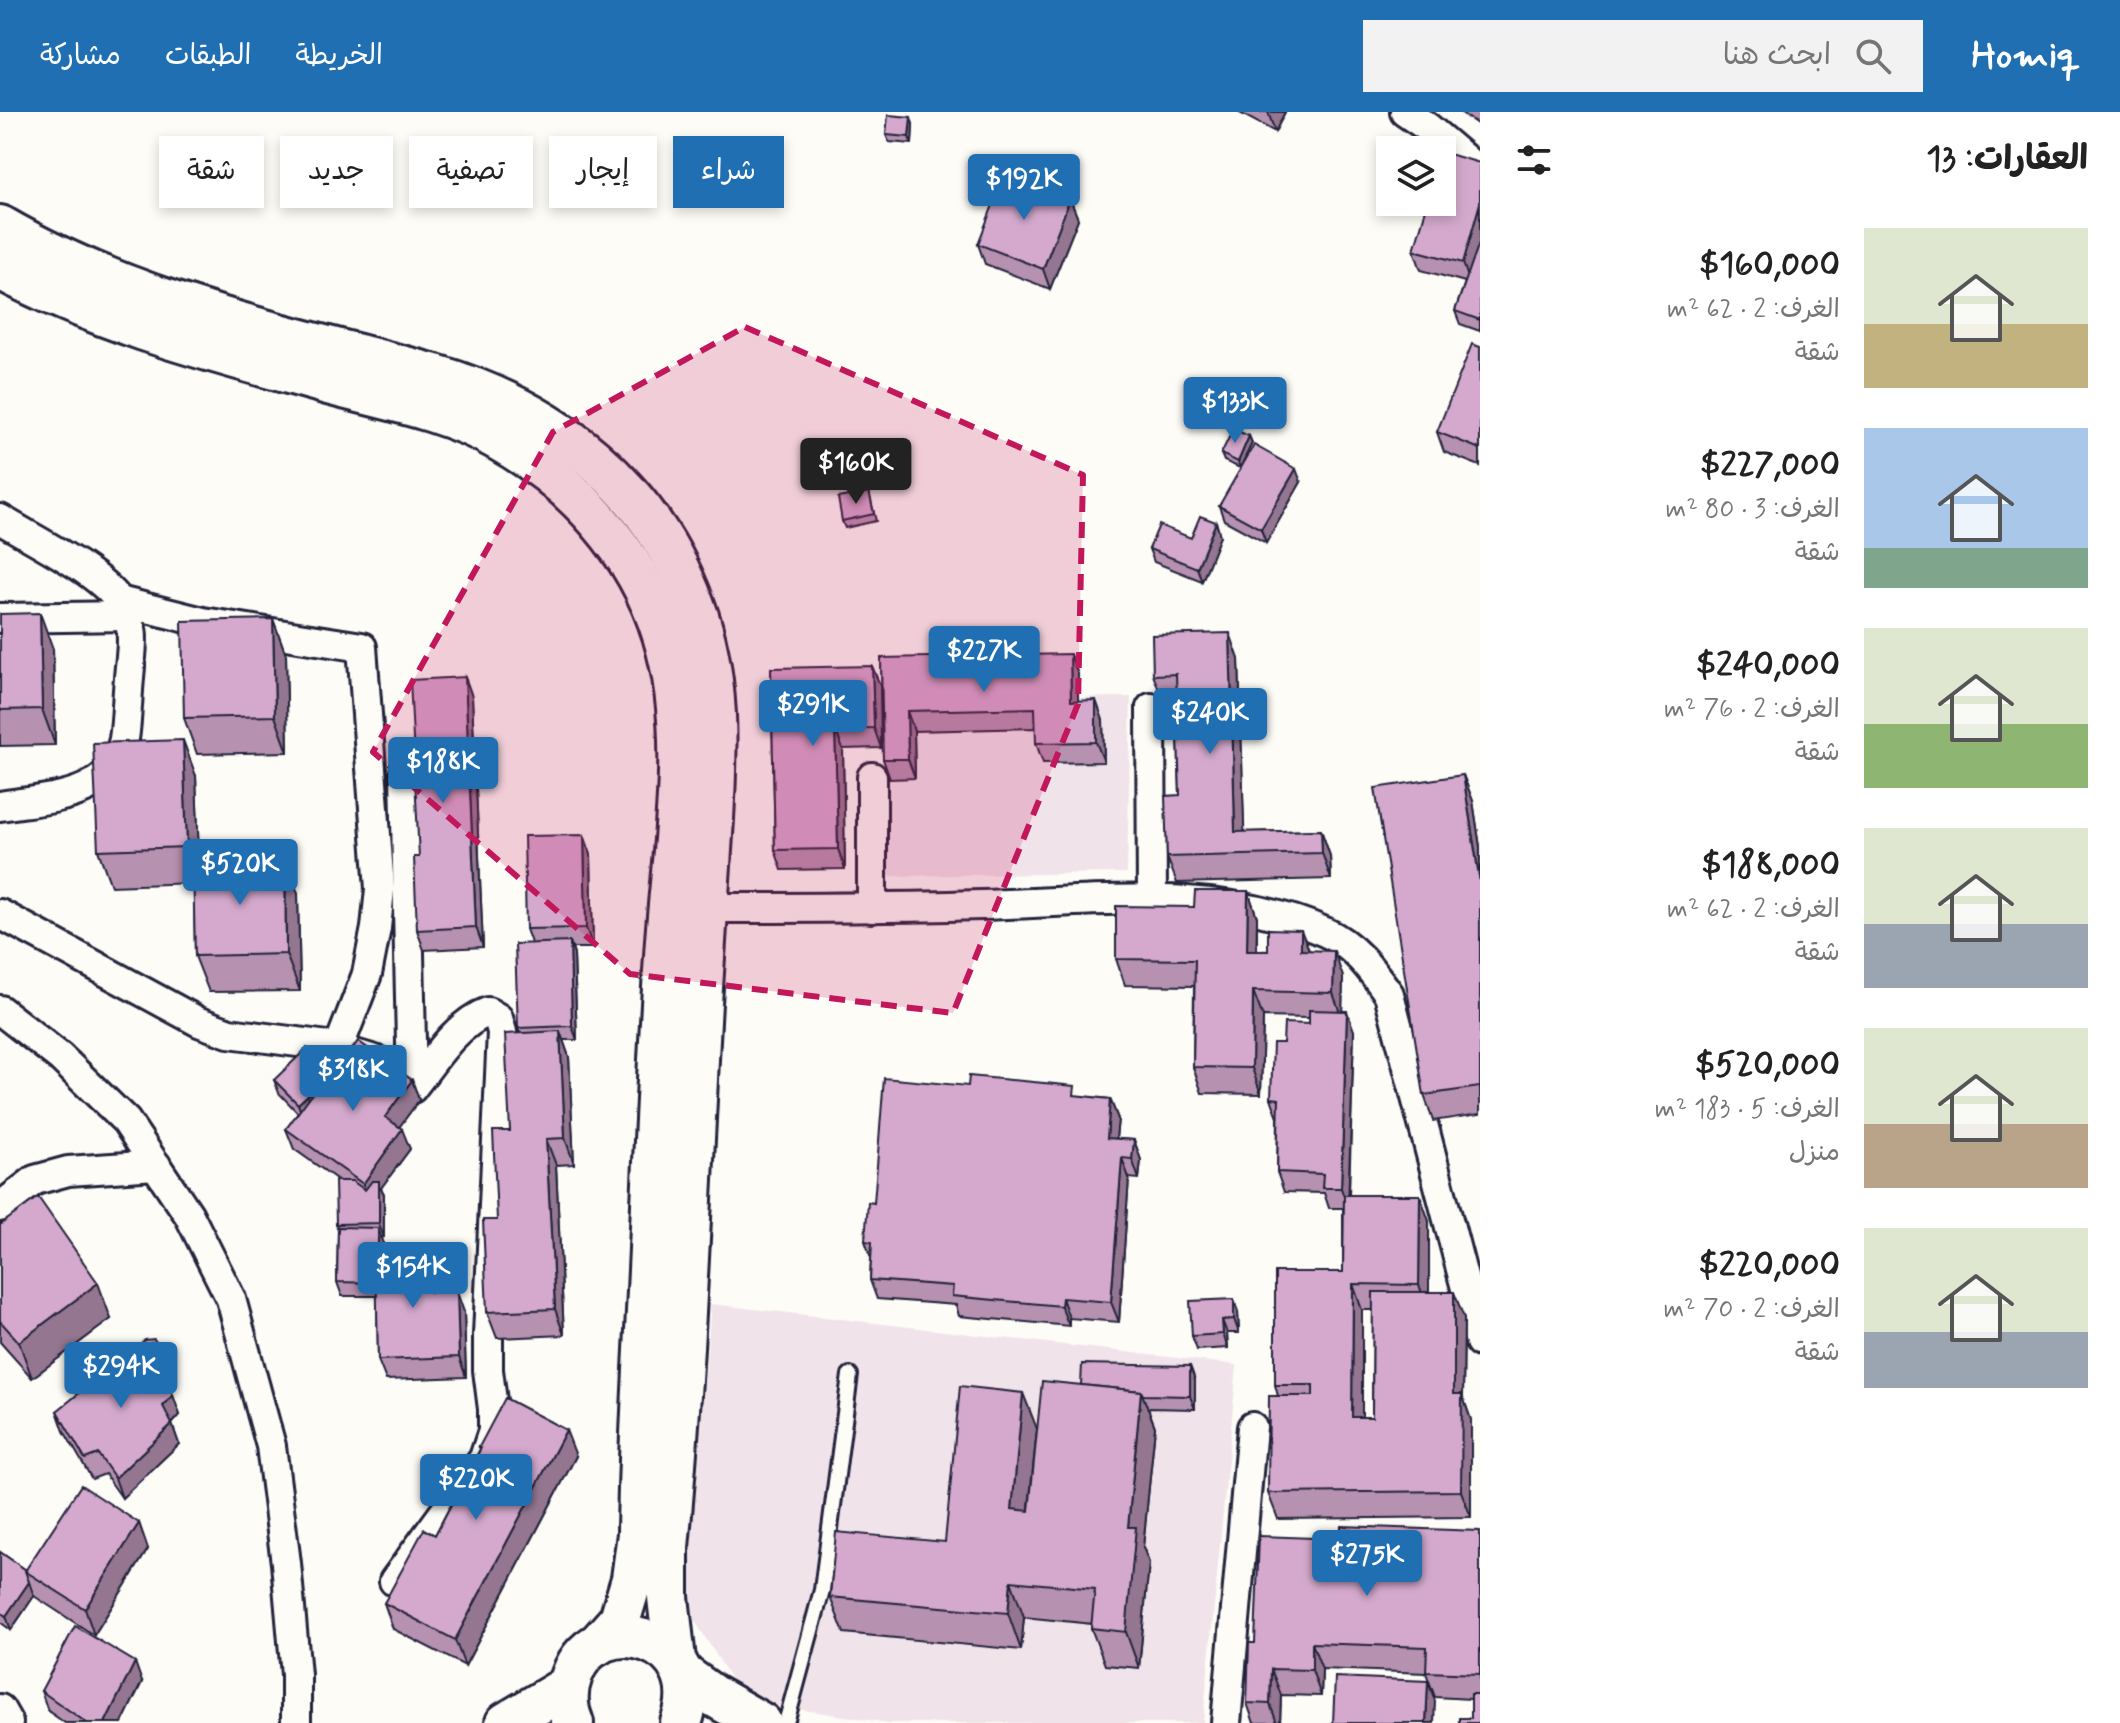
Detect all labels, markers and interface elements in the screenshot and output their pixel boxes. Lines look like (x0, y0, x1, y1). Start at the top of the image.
search box (1363, 20, 1923, 92)
text: Homiq (1971, 32, 2080, 81)
icon: search (1851, 34, 1895, 78)
text: ابحث هنا (1723, 36, 1831, 75)
text: مشاركة (40, 38, 121, 75)
text: الطبقات (165, 38, 251, 75)
text: الخريطة (295, 38, 383, 75)
chip: شقة (159, 136, 264, 208)
chip: جديد (280, 136, 393, 208)
chip: تصفية (409, 136, 533, 208)
chip: إيجار (549, 136, 657, 208)
chip: شراء (673, 136, 784, 208)
map controls (1376, 136, 1456, 216)
button: layers (1376, 136, 1456, 216)
text: العقارات: 13 (1926, 137, 2088, 182)
icon: filters (1512, 138, 1556, 182)
pin: $192K (968, 154, 1080, 222)
text: $192K (986, 163, 1062, 197)
text: $160,000 (1699, 243, 1840, 288)
icon: home (1928, 260, 2024, 356)
text: الغرف: 2 · 62 m² (1667, 293, 1840, 327)
text: شقة (1795, 336, 1840, 370)
pin: $133K (1179, 377, 1291, 445)
text: $133K (1202, 386, 1268, 420)
pin: $160K (800, 438, 912, 506)
text: $227,000 (1700, 443, 1840, 488)
text: $160K (818, 447, 894, 481)
icon: home (1928, 460, 2024, 556)
text: الغرف: 3 · 80 m² (1666, 493, 1840, 527)
text: شقة (1795, 536, 1840, 570)
pin: $227K (928, 626, 1040, 694)
text: $227K (947, 635, 1021, 669)
text: $240,000 (1696, 643, 1840, 688)
icon: home (1928, 660, 2024, 756)
pin: $291K (757, 680, 869, 748)
pin: $240K (1154, 688, 1266, 756)
text: $291K (777, 689, 849, 723)
text: الغرف: 2 · 76 m² (1664, 693, 1840, 727)
text: $240K (1171, 697, 1249, 731)
text: شقة (1795, 736, 1840, 770)
pin: $188K (387, 737, 499, 805)
text: $188K (406, 746, 480, 780)
pin: $520K (184, 839, 296, 907)
text: $188,000 (1702, 843, 1840, 888)
text: $520K (201, 848, 279, 882)
icon: home (1928, 860, 2024, 956)
text: الغرف: 2 · 62 m² (1667, 893, 1840, 927)
text: شقة (1795, 936, 1840, 970)
text: $520,000 (1695, 1043, 1840, 1088)
pin: $318K (297, 1045, 409, 1113)
text: $318K (318, 1054, 388, 1088)
icon: home (1928, 1060, 2024, 1156)
text: الغرف: 5 · 183 m² (1655, 1093, 1840, 1127)
text: منزل (1789, 1136, 1840, 1170)
pin: $154K (357, 1242, 469, 1310)
text: $220,000 (1699, 1243, 1840, 1288)
text: $154K (376, 1251, 450, 1285)
icon: home (1928, 1260, 2024, 1356)
text: الغرف: 2 · 70 m² (1663, 1293, 1840, 1327)
text: شقة (1795, 1336, 1840, 1370)
pin: $294K (65, 1342, 177, 1410)
text: $294K (82, 1351, 160, 1385)
pin: $220K (420, 1454, 532, 1522)
text: $220K (438, 1463, 514, 1497)
pin: $275K (1311, 1530, 1423, 1598)
text: $275K (1330, 1539, 1404, 1573)

